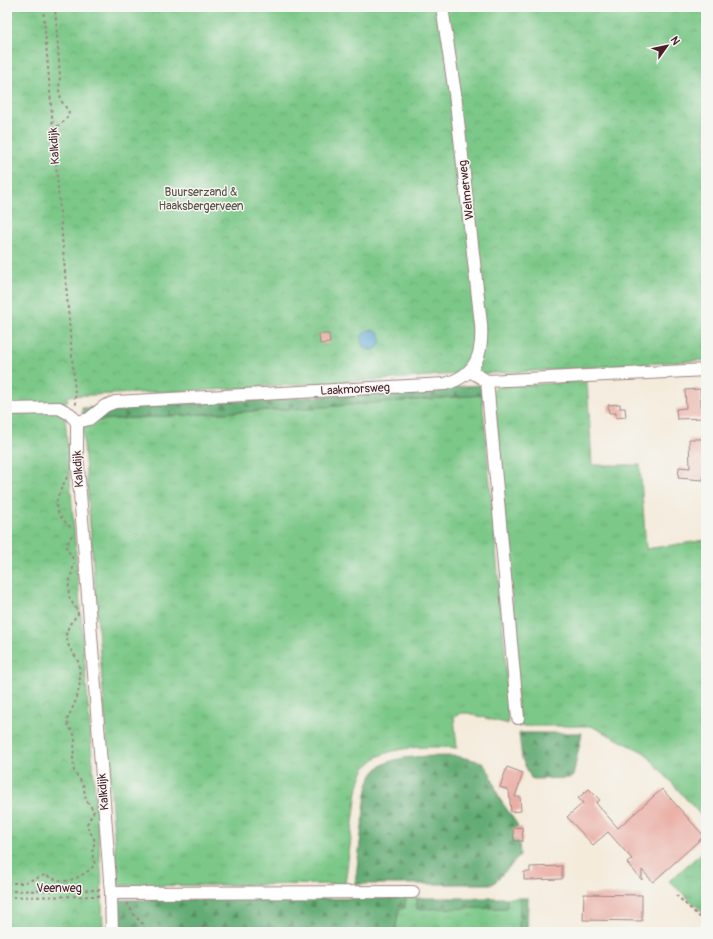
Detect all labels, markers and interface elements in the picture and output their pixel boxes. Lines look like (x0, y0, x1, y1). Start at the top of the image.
north arrow (647, 26, 687, 66)
text: N (667, 34, 683, 48)
street label: Kalkdijk (46, 127, 63, 165)
street label: Welmerweg (455, 159, 478, 221)
park label: Buurserzand & Haaksbergerveen (158, 185, 244, 214)
street label: Laakmorsweg (320, 380, 390, 399)
street label: Kalkdijk (70, 450, 87, 488)
street label: Kalkdijk (94, 773, 113, 811)
street label: Veenweg (36, 881, 82, 896)

